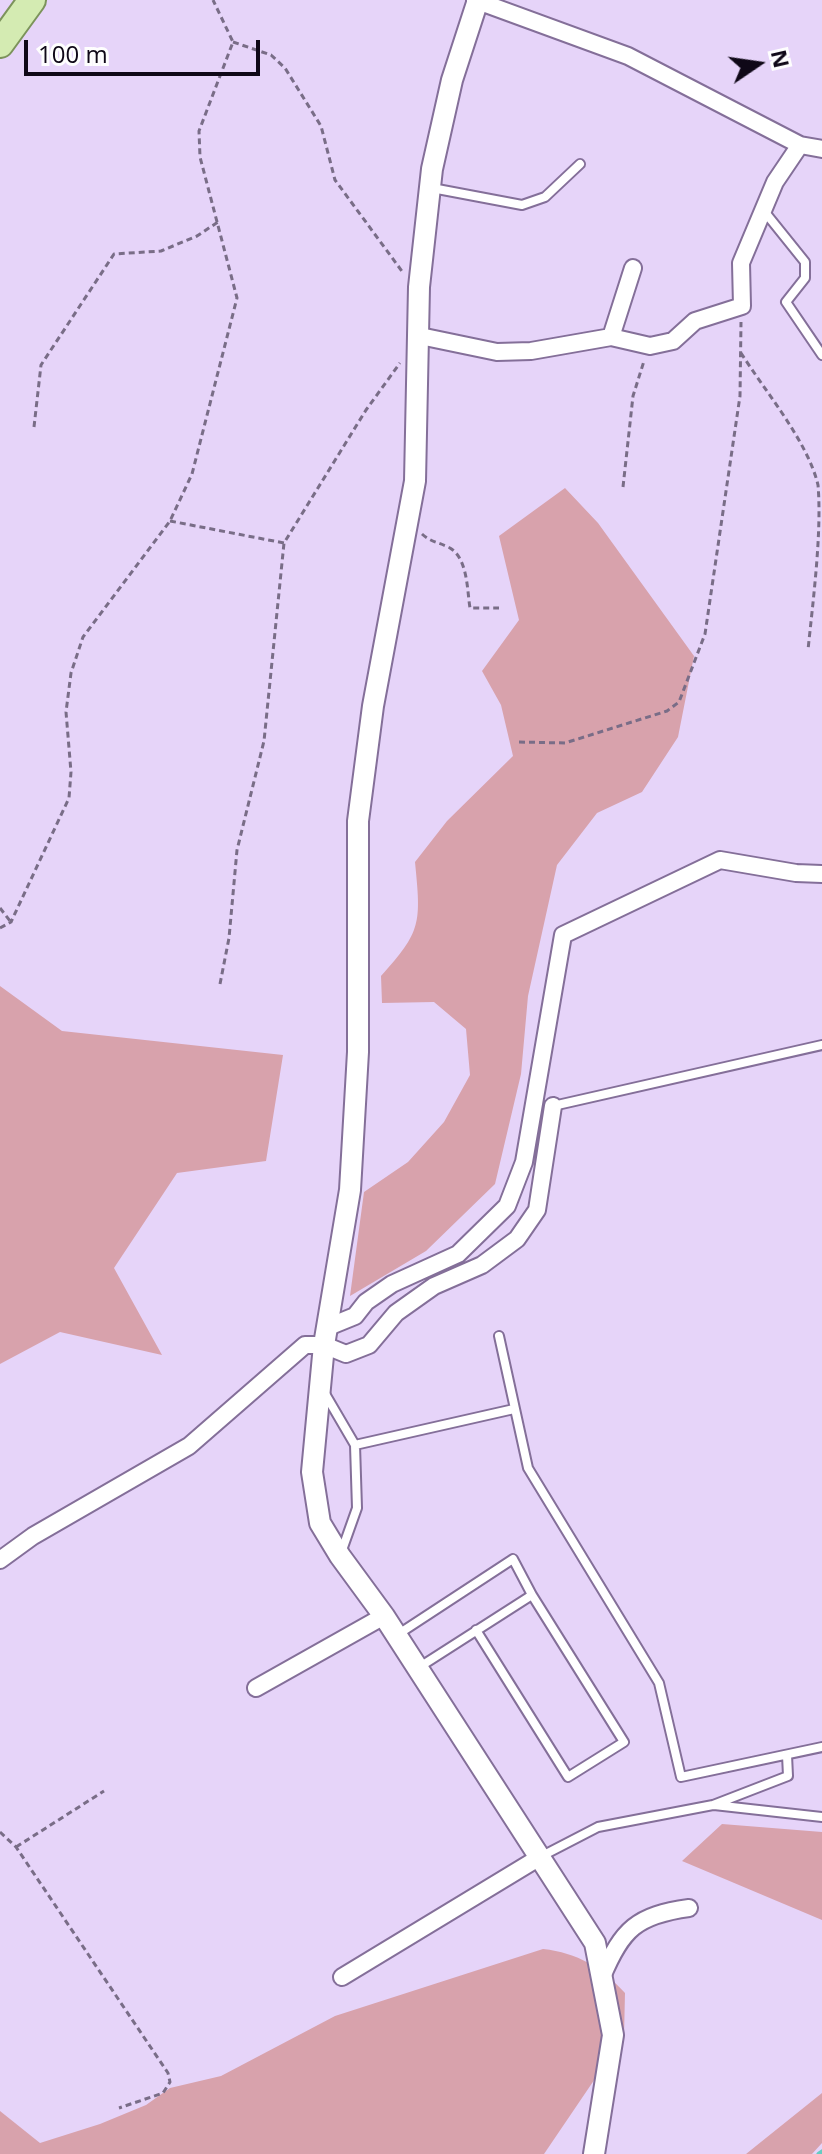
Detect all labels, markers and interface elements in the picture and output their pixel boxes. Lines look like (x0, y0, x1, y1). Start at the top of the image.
scale bar (28, 24, 264, 74)
north arrow (718, 24, 798, 104)
text: 100 m (38, 37, 108, 70)
text: N (765, 47, 798, 71)

